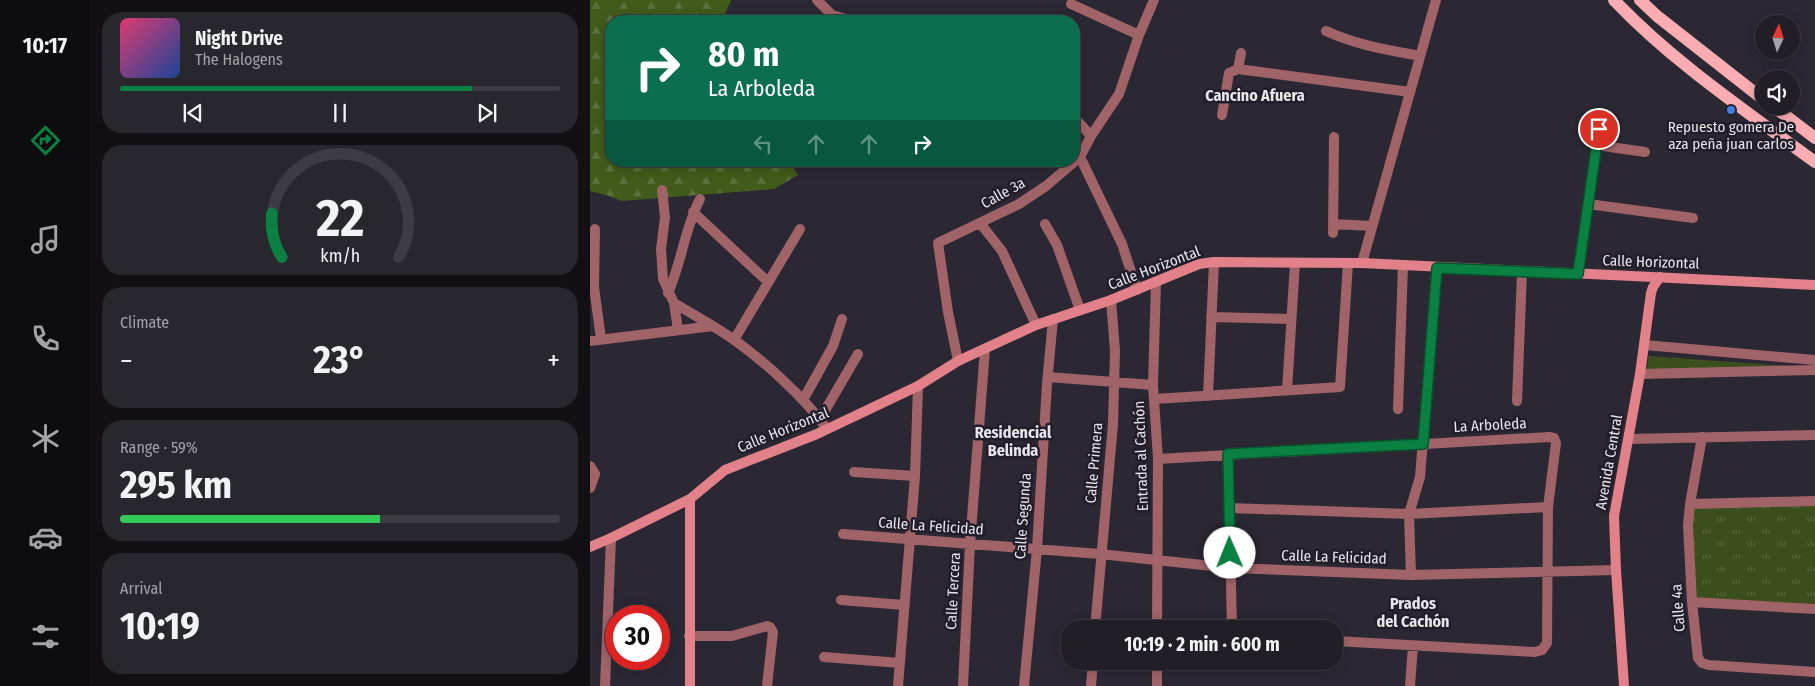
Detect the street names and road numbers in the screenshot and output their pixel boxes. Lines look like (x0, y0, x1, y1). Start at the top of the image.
street label: Calle 3a (978, 174, 1028, 212)
street label: Calle Horizontal (1105, 242, 1203, 294)
street label: Calle Horizontal (1602, 251, 1700, 273)
street label: Entrada al Cachón (1130, 401, 1152, 511)
street label: Calle Horizontal (735, 403, 831, 457)
street label: Avenida Central (1592, 413, 1626, 511)
street label: La Arboleda (1453, 414, 1527, 436)
street label: Calle Primera (1082, 422, 1106, 504)
street label: Calle Segunda (1011, 472, 1035, 560)
street label: Calle La Felicidad (878, 513, 984, 539)
street label: Calle La Felicidad (1281, 546, 1387, 568)
street label: Calle Tercera (942, 552, 964, 630)
street label: Calle 4a (1667, 583, 1689, 633)

